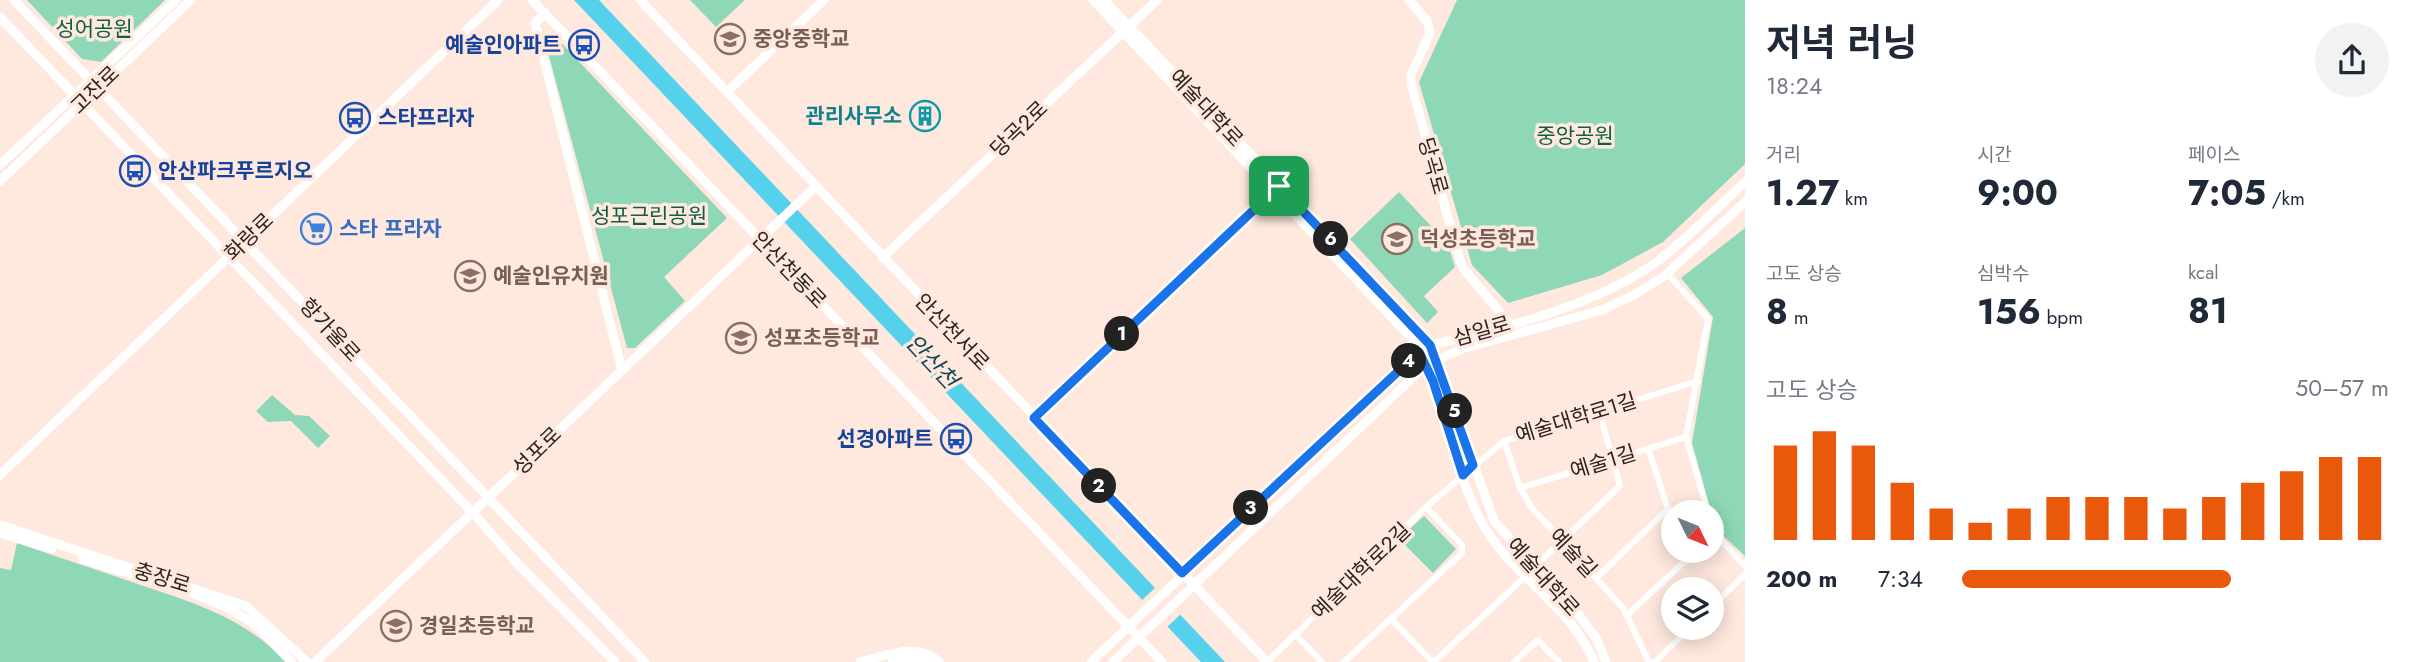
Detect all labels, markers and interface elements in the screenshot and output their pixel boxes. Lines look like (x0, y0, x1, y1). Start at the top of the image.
park label: 성어공원 (55, 14, 133, 44)
text: 저녁 러닝 (1766, 15, 1917, 70)
school or university icon: 중앙중학교 (713, 22, 747, 56)
button: share (2315, 23, 2389, 97)
place label: 중앙중학교 (753, 24, 850, 54)
bus stop icon: 예술인아파트 (567, 28, 601, 62)
place label: 예술인아파트 (445, 30, 561, 60)
street label: 고잔로 (64, 59, 126, 121)
street label: 예술대학로 (1162, 62, 1250, 154)
text: 18:24 (1766, 69, 1822, 103)
street label: 당곡2로 (983, 94, 1055, 164)
building icon: 관리사무소 (908, 99, 942, 133)
bus stop icon: 스타프라자 (338, 101, 372, 135)
place label: 관리사무소 (805, 101, 902, 131)
place label: 스타프라자 (378, 103, 475, 133)
park label: 중앙공원 (1536, 121, 1614, 151)
street label: 당곡로 (1411, 134, 1455, 198)
text: 거리 (1766, 141, 1801, 168)
text: 시간 (1977, 141, 2012, 168)
text: 페이스 (2188, 141, 2240, 168)
bus stop icon: 안산파크푸르지오 (118, 154, 152, 188)
place label: 안산파크푸르지오 (158, 156, 313, 186)
pin (1249, 156, 1309, 216)
icon: arrive (1260, 167, 1298, 205)
text: 1.27 (1766, 168, 1839, 218)
text: 9:00 (1977, 168, 2058, 218)
text: 7:05 (2188, 168, 2266, 218)
text: km (1839, 185, 1868, 212)
text: /km (2266, 185, 2305, 212)
park label: 성포근린공원 (591, 201, 707, 231)
street label: 화랑로 (218, 206, 280, 268)
supermarket icon: 스타 프라자 (299, 212, 333, 246)
place label: 스타 프라자 (339, 214, 442, 244)
pin: 6 (1314, 222, 1348, 256)
school or university icon: 덕성초등학교 (1380, 222, 1414, 256)
place label: 덕성초등학교 (1420, 224, 1536, 254)
street label: 안산천동로 (745, 225, 833, 315)
text: 6 (1324, 225, 1337, 252)
school or university icon: 예술인유치원 (453, 259, 487, 293)
text: kcal (2188, 259, 2219, 286)
text: 고도 상승 (1766, 260, 1842, 287)
text: 심박수 (1977, 260, 2029, 287)
place label: 예술인유치원 (493, 261, 609, 291)
text: 81 (2188, 286, 2228, 336)
text: 8 (1766, 287, 1788, 337)
text: 156 (1977, 287, 2041, 337)
street label: 안산천서로 (909, 289, 995, 375)
street label: 항가울로 (293, 292, 367, 368)
text: m (1788, 304, 1808, 331)
text: bpm (2041, 304, 2083, 331)
street label: 삼일로 (1450, 309, 1514, 353)
pin: 1 (1104, 316, 1140, 352)
text: 1 (1117, 320, 1126, 347)
school or university icon: 성포초등학교 (724, 321, 758, 355)
place label: 성포초등학교 (764, 323, 880, 353)
water label: 안산천 (900, 328, 964, 394)
pin: 4 (1392, 344, 1426, 378)
text: 4 (1402, 347, 1415, 374)
text: 50–57 m (2295, 371, 2389, 405)
text: 고도 상승 (1766, 373, 1858, 407)
street label: 예술대학로1길 (1512, 385, 1640, 451)
pin: 5 (1438, 394, 1472, 428)
text: 5 (1448, 397, 1461, 424)
street label: 성포로 (506, 420, 568, 482)
bus stop icon: 선경아파트 (939, 422, 973, 456)
place label: 선경아파트 (836, 424, 933, 454)
street label: 예술1길 (1566, 438, 1640, 486)
pin: 2 (1082, 468, 1116, 504)
text: 2 (1092, 472, 1105, 499)
pin: 3 (1234, 490, 1268, 526)
text: 3 (1245, 494, 1256, 521)
north arrow (1661, 500, 1724, 564)
map controls (1661, 500, 1724, 640)
street label: 예술대학로2길 (1305, 516, 1417, 626)
street label: 예술길 (1542, 522, 1604, 584)
street label: 예술대학로 (1500, 531, 1586, 623)
street label: 충장로 (130, 555, 194, 601)
text: 200 m (1766, 562, 1837, 596)
text: 7:34 (1878, 562, 1923, 596)
button: layers (1661, 577, 1724, 640)
school or university icon: 경일초등학교 (379, 609, 413, 643)
place label: 경일초등학교 (419, 611, 535, 641)

